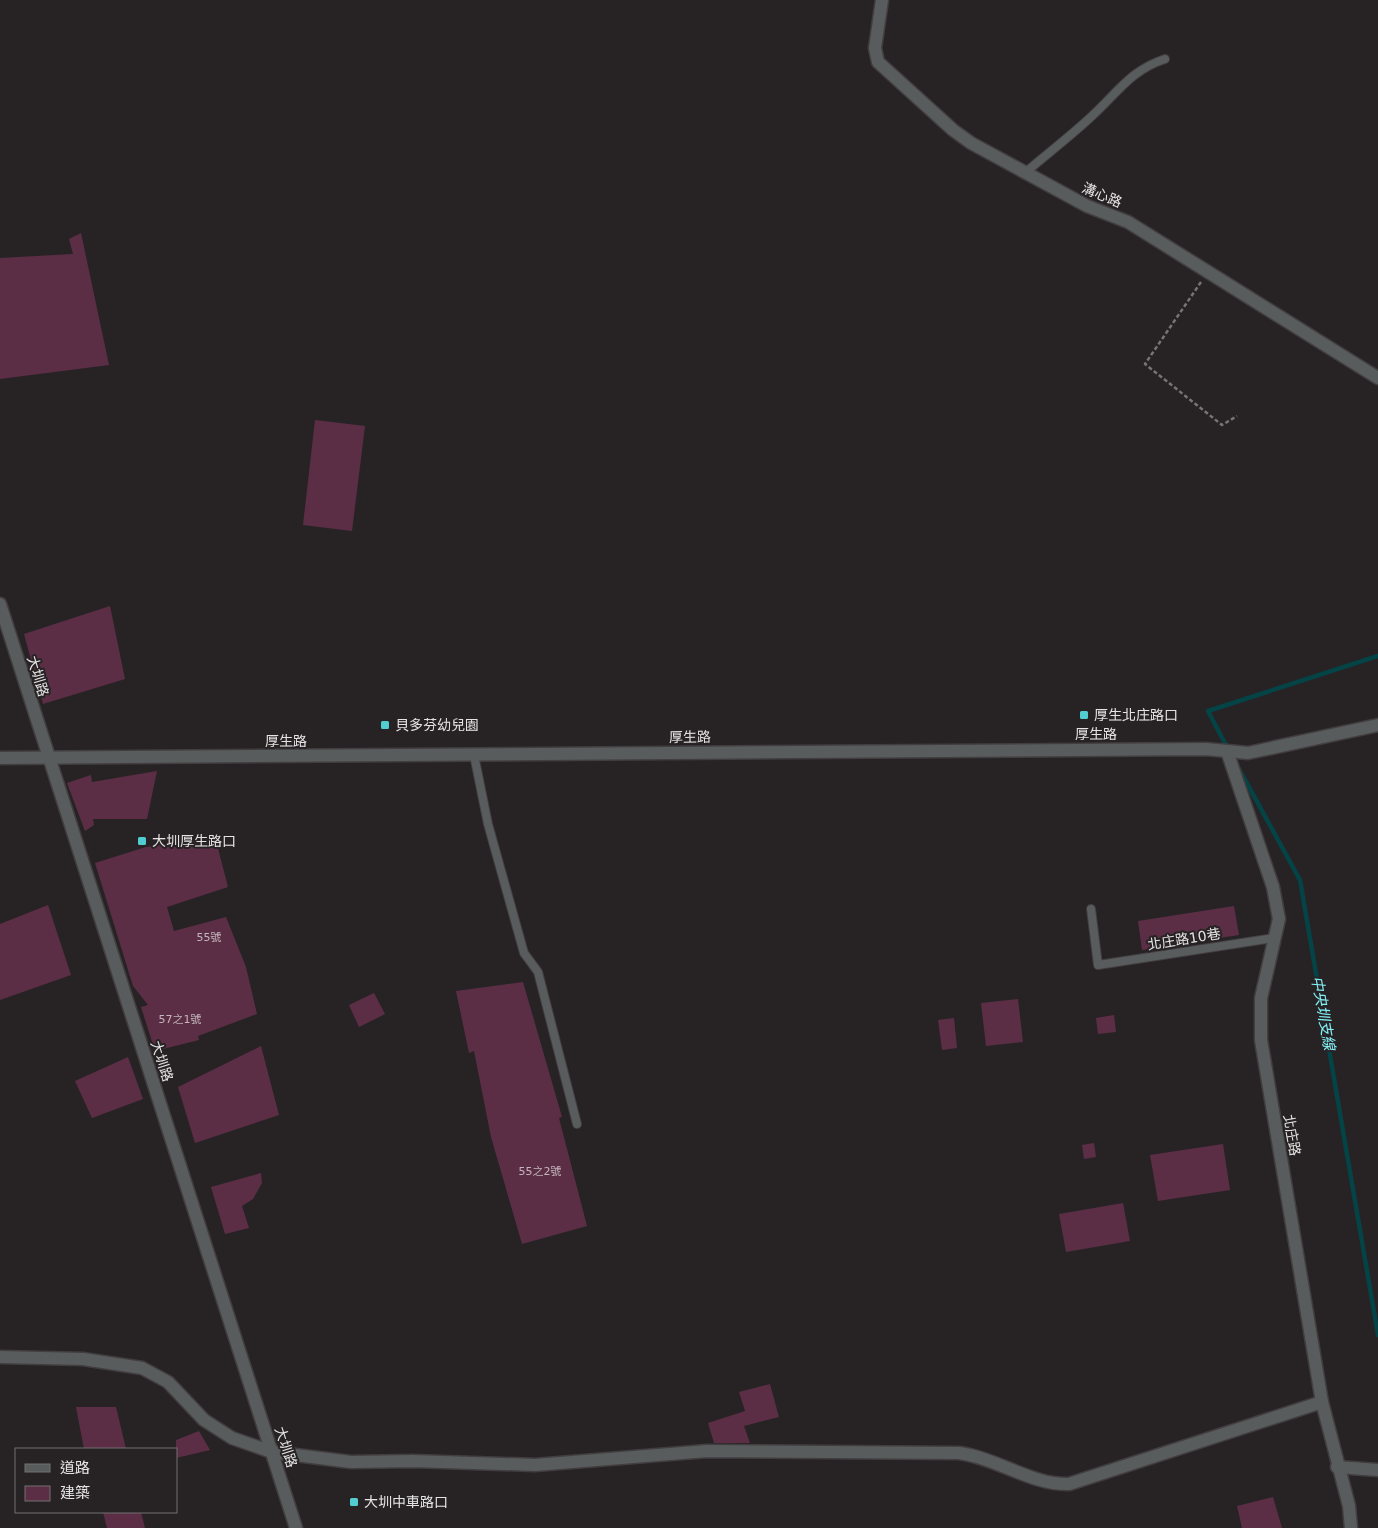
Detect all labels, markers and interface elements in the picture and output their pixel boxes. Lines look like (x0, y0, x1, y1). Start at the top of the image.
street label: 溝心路 (1080, 179, 1124, 211)
street label: 大圳路 (24, 654, 52, 698)
place label: 厚生北庄路口 (1094, 707, 1178, 723)
marker: 厚生北庄路口 (1078, 709, 1090, 721)
place label: 貝多芬幼兒園 (395, 717, 479, 733)
marker: 貝多芬幼兒園 (379, 719, 391, 731)
street label: 厚生路 (1075, 726, 1117, 742)
street label: 厚生路 (669, 729, 711, 745)
street label: 厚生路 (265, 733, 307, 749)
place label: 大圳厚生路口 (152, 833, 236, 849)
marker: 大圳厚生路口 (136, 835, 148, 847)
street label: 北庄路10巷 (1146, 925, 1222, 953)
house number: 55號 (197, 931, 222, 944)
water label: 中央圳支線 (1308, 974, 1339, 1053)
house number: 57之1號 (159, 1013, 202, 1026)
street label: 大圳路 (148, 1039, 176, 1083)
street label: 北庄路 (1280, 1113, 1304, 1157)
house number: 55之2號 (519, 1165, 562, 1178)
street label: 大圳路 (272, 1425, 300, 1469)
legend (15, 1448, 178, 1513)
text: 道路 (60, 1459, 90, 1477)
text: 建築 (60, 1484, 90, 1502)
place label: 大圳中車路口 (364, 1494, 448, 1510)
marker: 大圳中車路口 (348, 1496, 360, 1508)

